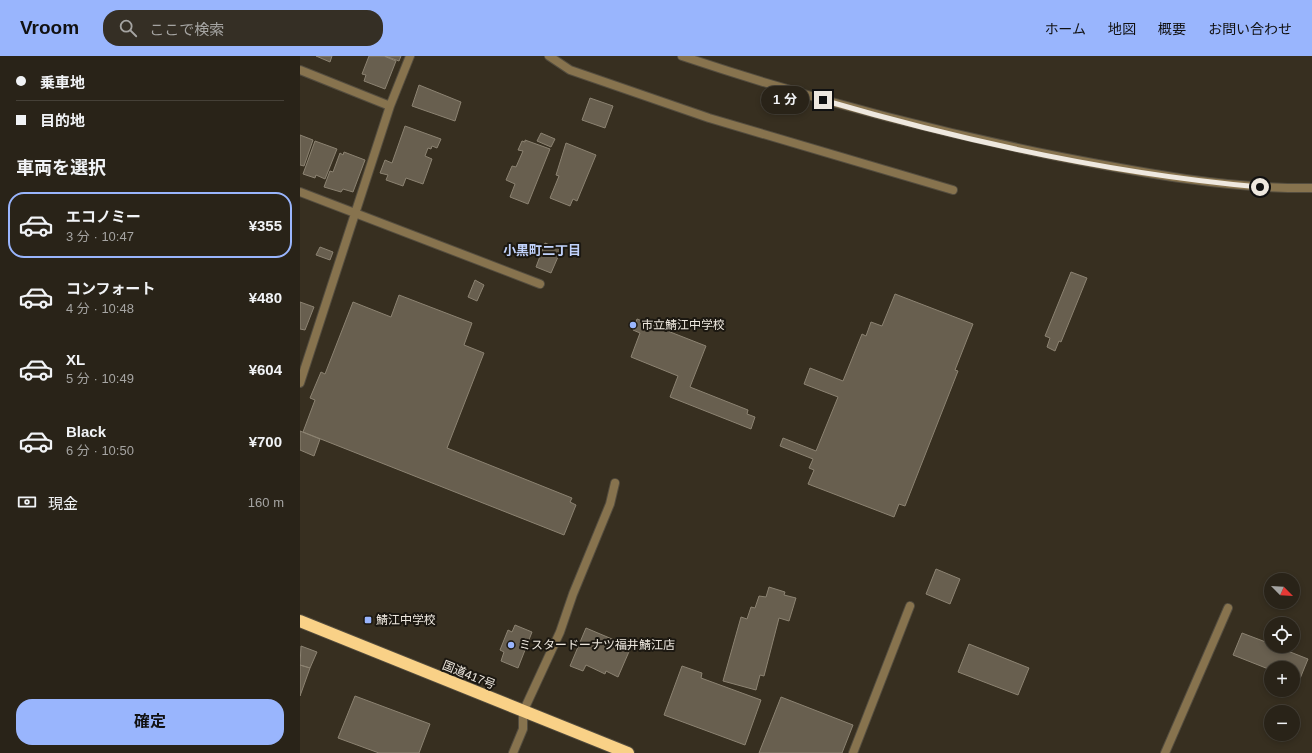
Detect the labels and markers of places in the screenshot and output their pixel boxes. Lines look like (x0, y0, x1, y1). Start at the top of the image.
place label: 市立鯖江中学校 (641, 318, 725, 332)
marker: 市立鯖江中学校 (628, 320, 638, 330)
place label: 鯖江中学校 (376, 613, 436, 627)
marker: 鯖江中学校 (363, 615, 373, 625)
place label: ミスタードーナツ福井鯖江店 (519, 638, 675, 652)
marker: ミスタードーナツ福井鯖江店 (506, 640, 516, 650)

